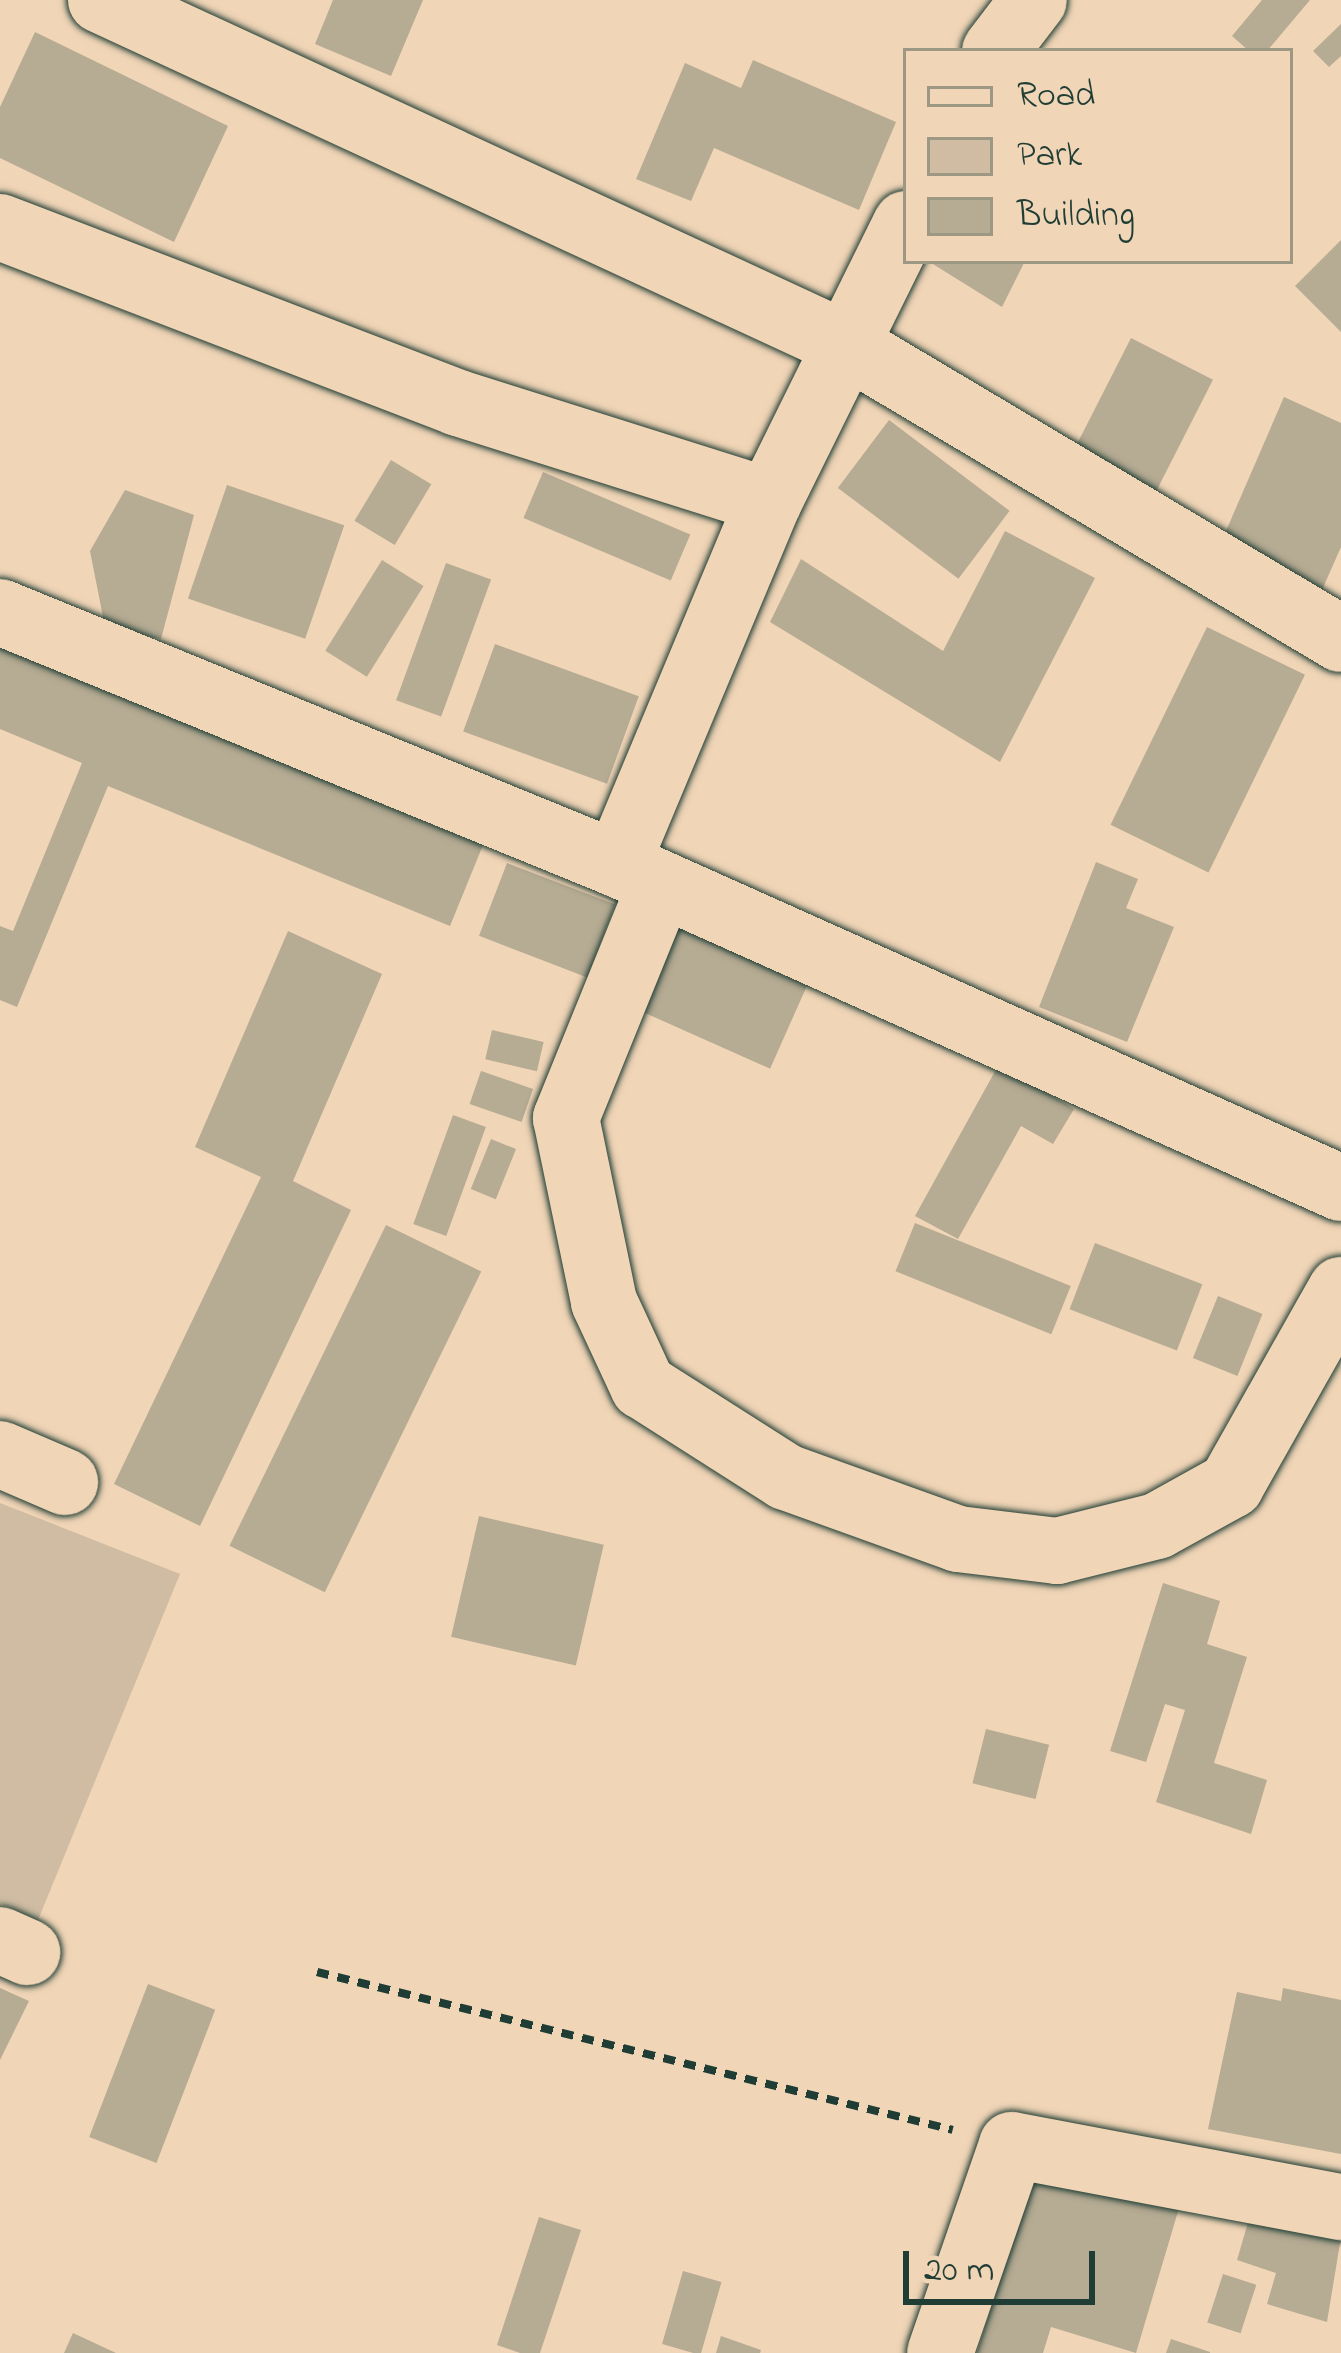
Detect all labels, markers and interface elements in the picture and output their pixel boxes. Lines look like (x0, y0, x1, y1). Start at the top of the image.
legend (903, 48, 1293, 264)
text: Road (1017, 70, 1095, 123)
text: Park (1017, 130, 1082, 183)
text: Building (1017, 190, 1135, 243)
scale bar (909, 2227, 1101, 2301)
text: 20 m (924, 2245, 994, 2298)

